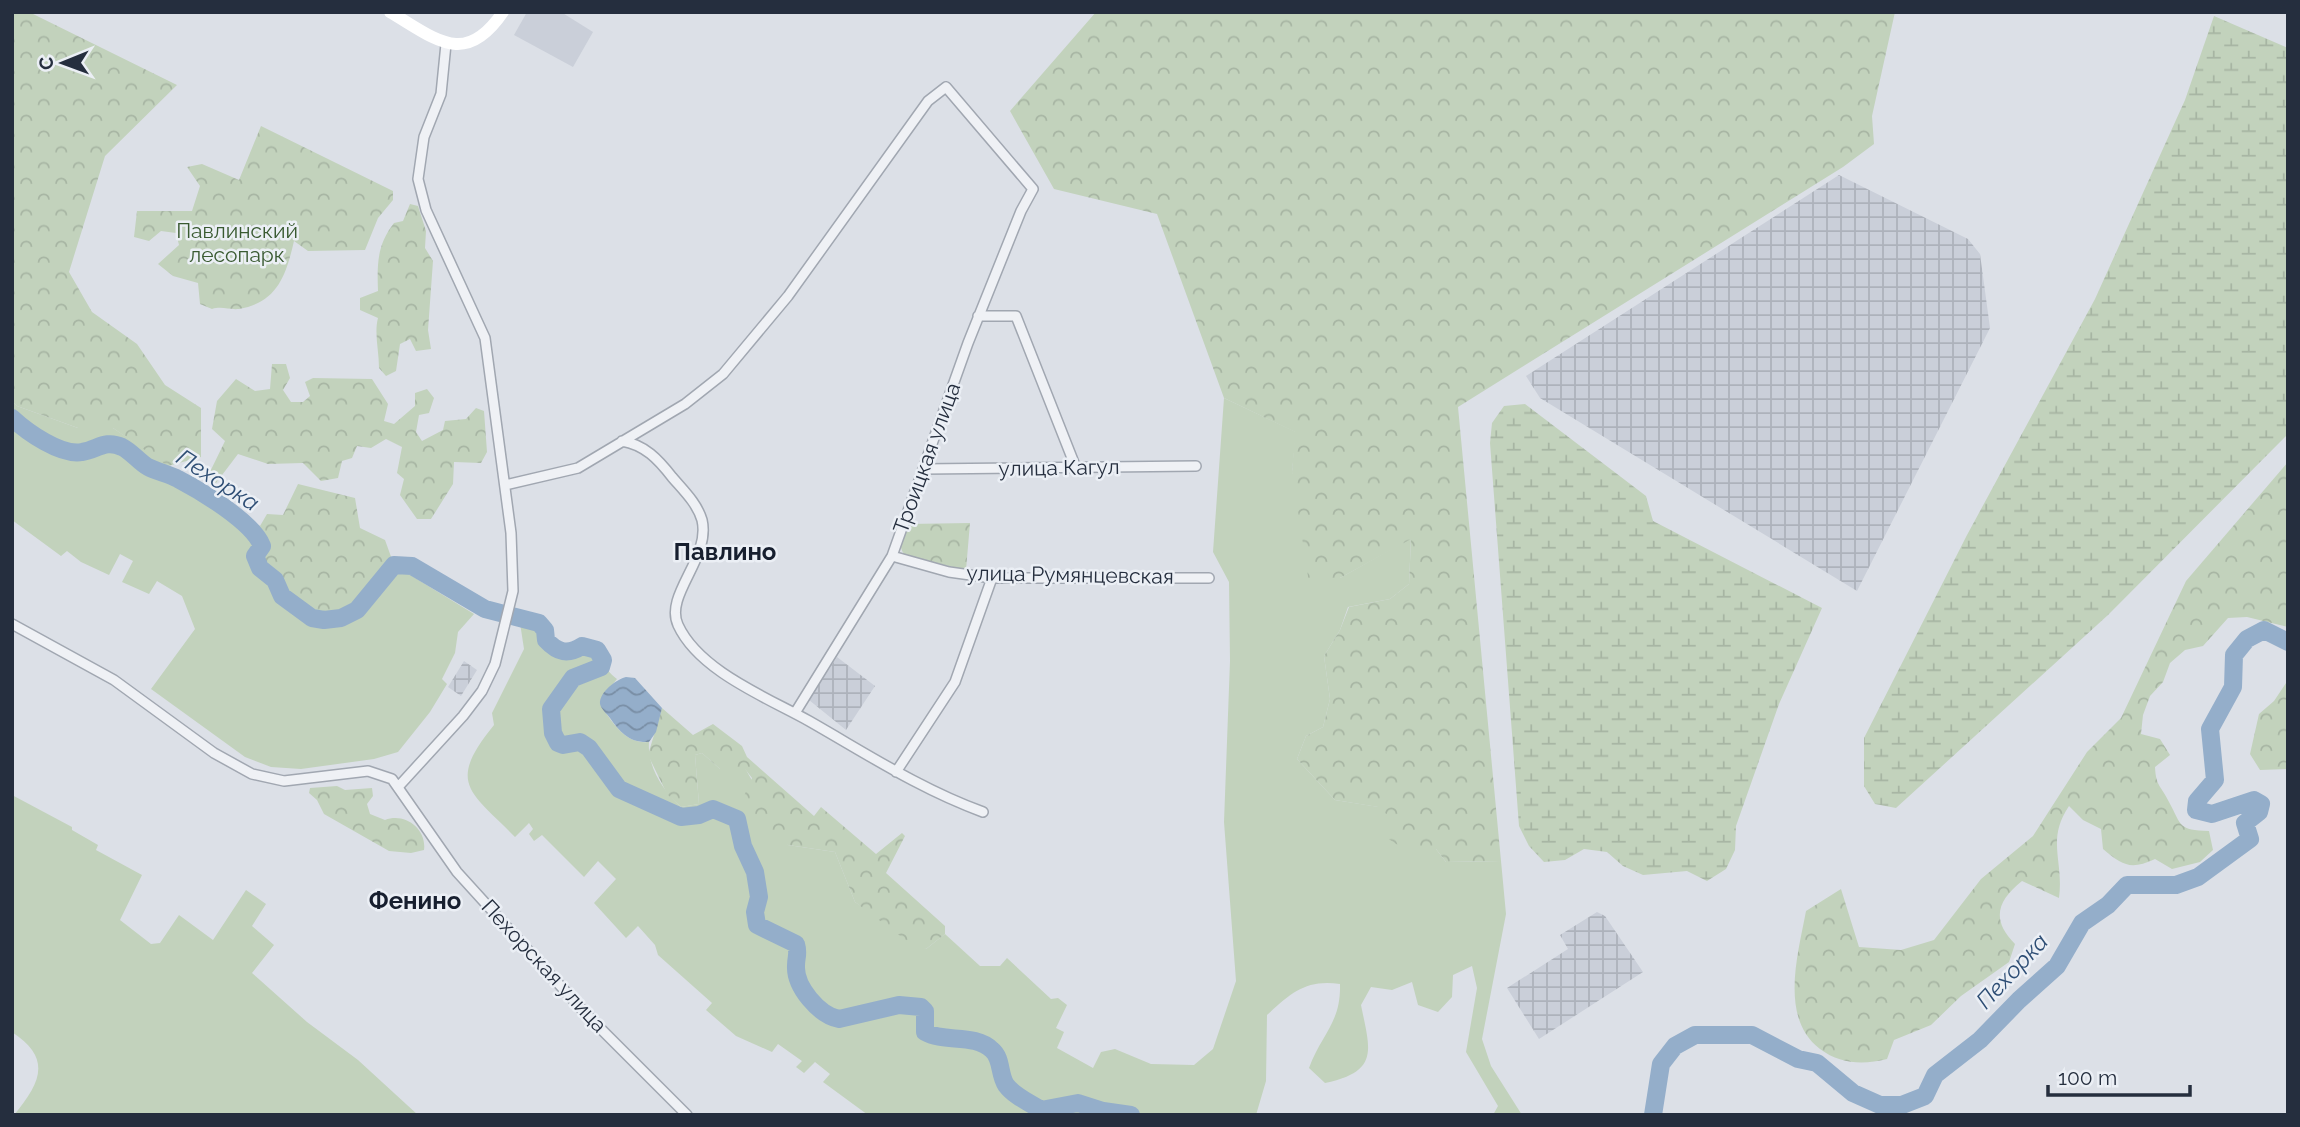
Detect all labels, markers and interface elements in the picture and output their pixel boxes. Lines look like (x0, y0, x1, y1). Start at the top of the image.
north arrow (28, 28, 98, 98)
text: С (35, 57, 57, 70)
park label: Павлинский лесопарк (176, 218, 298, 267)
street label: Троицкая улица (888, 379, 965, 537)
water label: Пехорка (172, 443, 265, 516)
street label: улица Кагул (998, 454, 1120, 481)
district label: Павлино (674, 537, 776, 566)
street label: улица Румянцевская (966, 560, 1174, 589)
district label: Фенино (369, 886, 461, 915)
street label: Пехорская улица (476, 894, 612, 1037)
water label: Пехорка (1970, 927, 2053, 1014)
scale bar (2048, 1054, 2190, 1098)
text: 100 m (2058, 1065, 2117, 1090)

